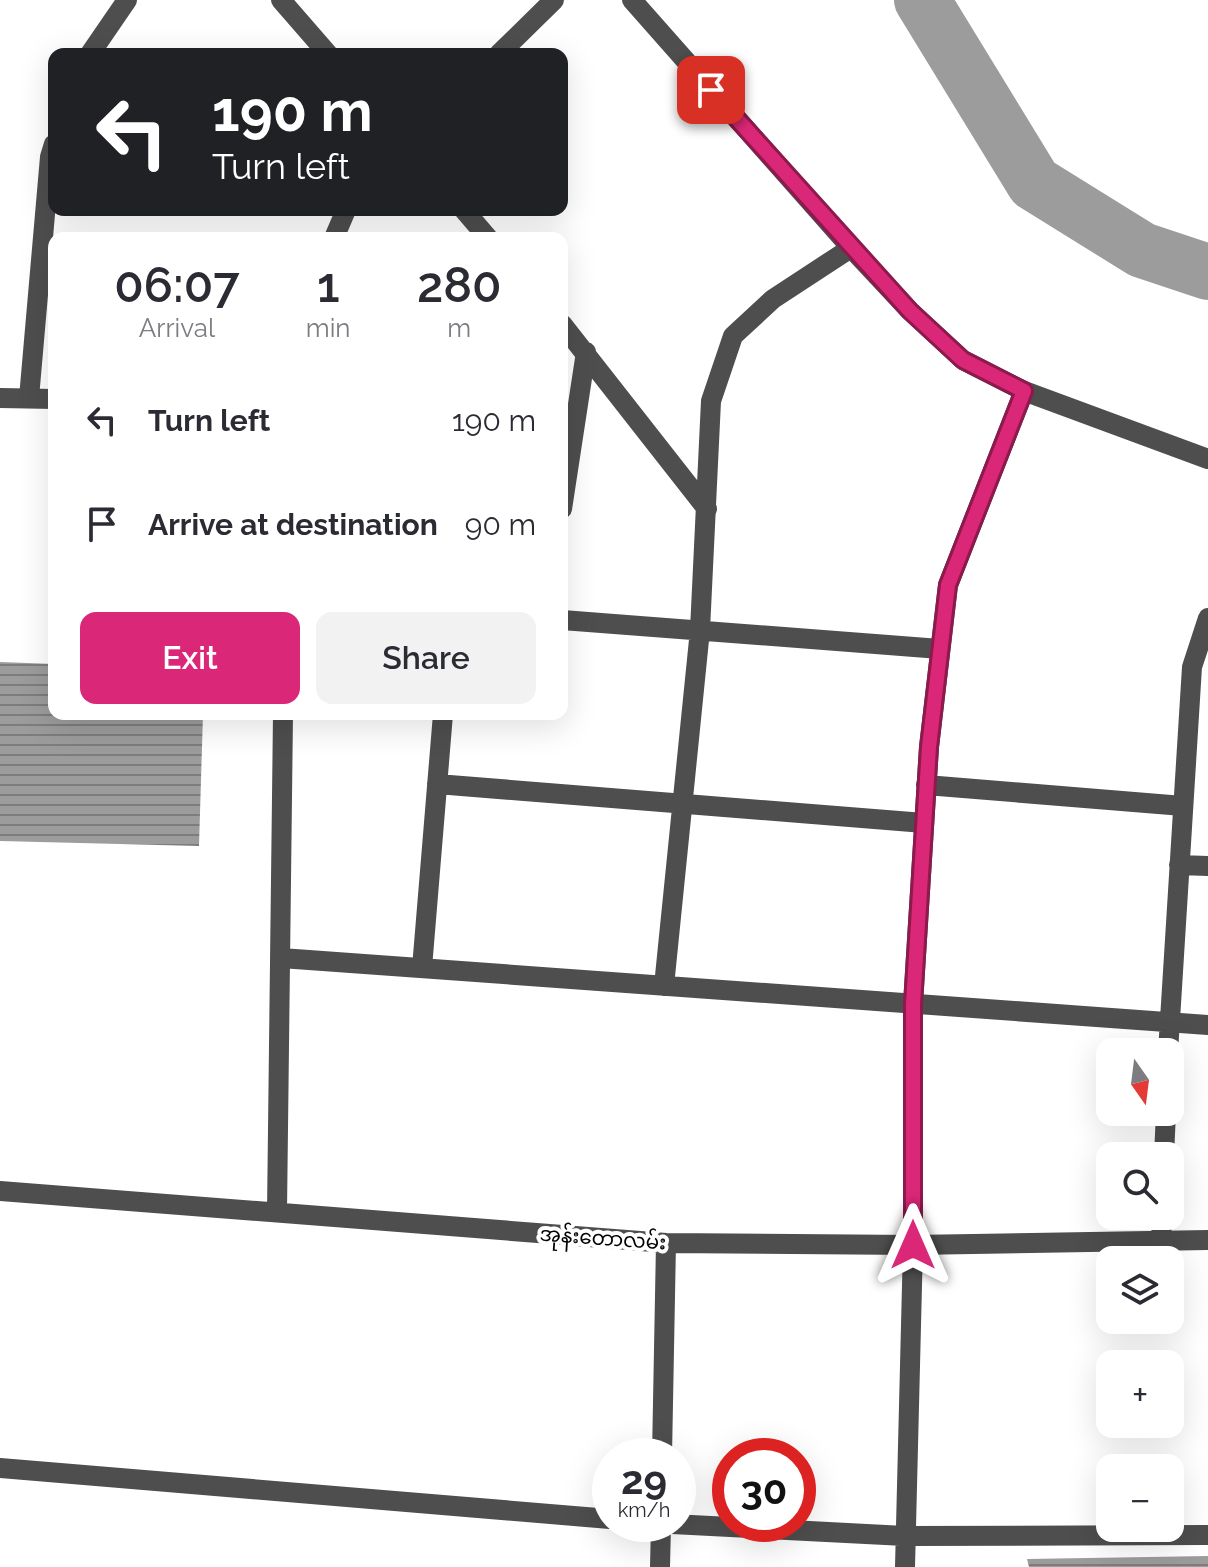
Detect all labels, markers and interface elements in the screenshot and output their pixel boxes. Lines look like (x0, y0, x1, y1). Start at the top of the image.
pin (677, 56, 745, 124)
icon: arrive (689, 68, 733, 112)
text: 190 m (212, 78, 373, 144)
icon: left (80, 80, 184, 184)
text: Turn left (212, 145, 350, 187)
text: 06:07 (114, 257, 239, 313)
text: 1 (317, 257, 339, 313)
text: 280 (417, 257, 502, 313)
text: Arrival (139, 313, 215, 343)
text: min (306, 313, 351, 343)
text: m (447, 313, 471, 343)
icon: left (80, 398, 124, 442)
text: Turn left (148, 403, 270, 438)
text: 190 m (452, 403, 536, 438)
icon: arrive (80, 502, 124, 546)
text: Arrive at destination (148, 507, 438, 542)
text: 90 m (465, 507, 536, 542)
button: Exit (80, 612, 300, 704)
button: Share (316, 612, 536, 704)
north arrow (1096, 1038, 1184, 1126)
map controls (1096, 1038, 1184, 1542)
button: search (1096, 1142, 1184, 1230)
position arrow (871, 1203, 955, 1287)
street label: အုန်းတောလမ်း (539, 1220, 667, 1259)
button: layers (1096, 1246, 1184, 1334)
button: + (1096, 1350, 1184, 1438)
speed limit sign: 30 (712, 1438, 816, 1542)
button: − (1096, 1454, 1184, 1542)
text: 29 (621, 1456, 667, 1503)
text: km/h (618, 1498, 670, 1522)

